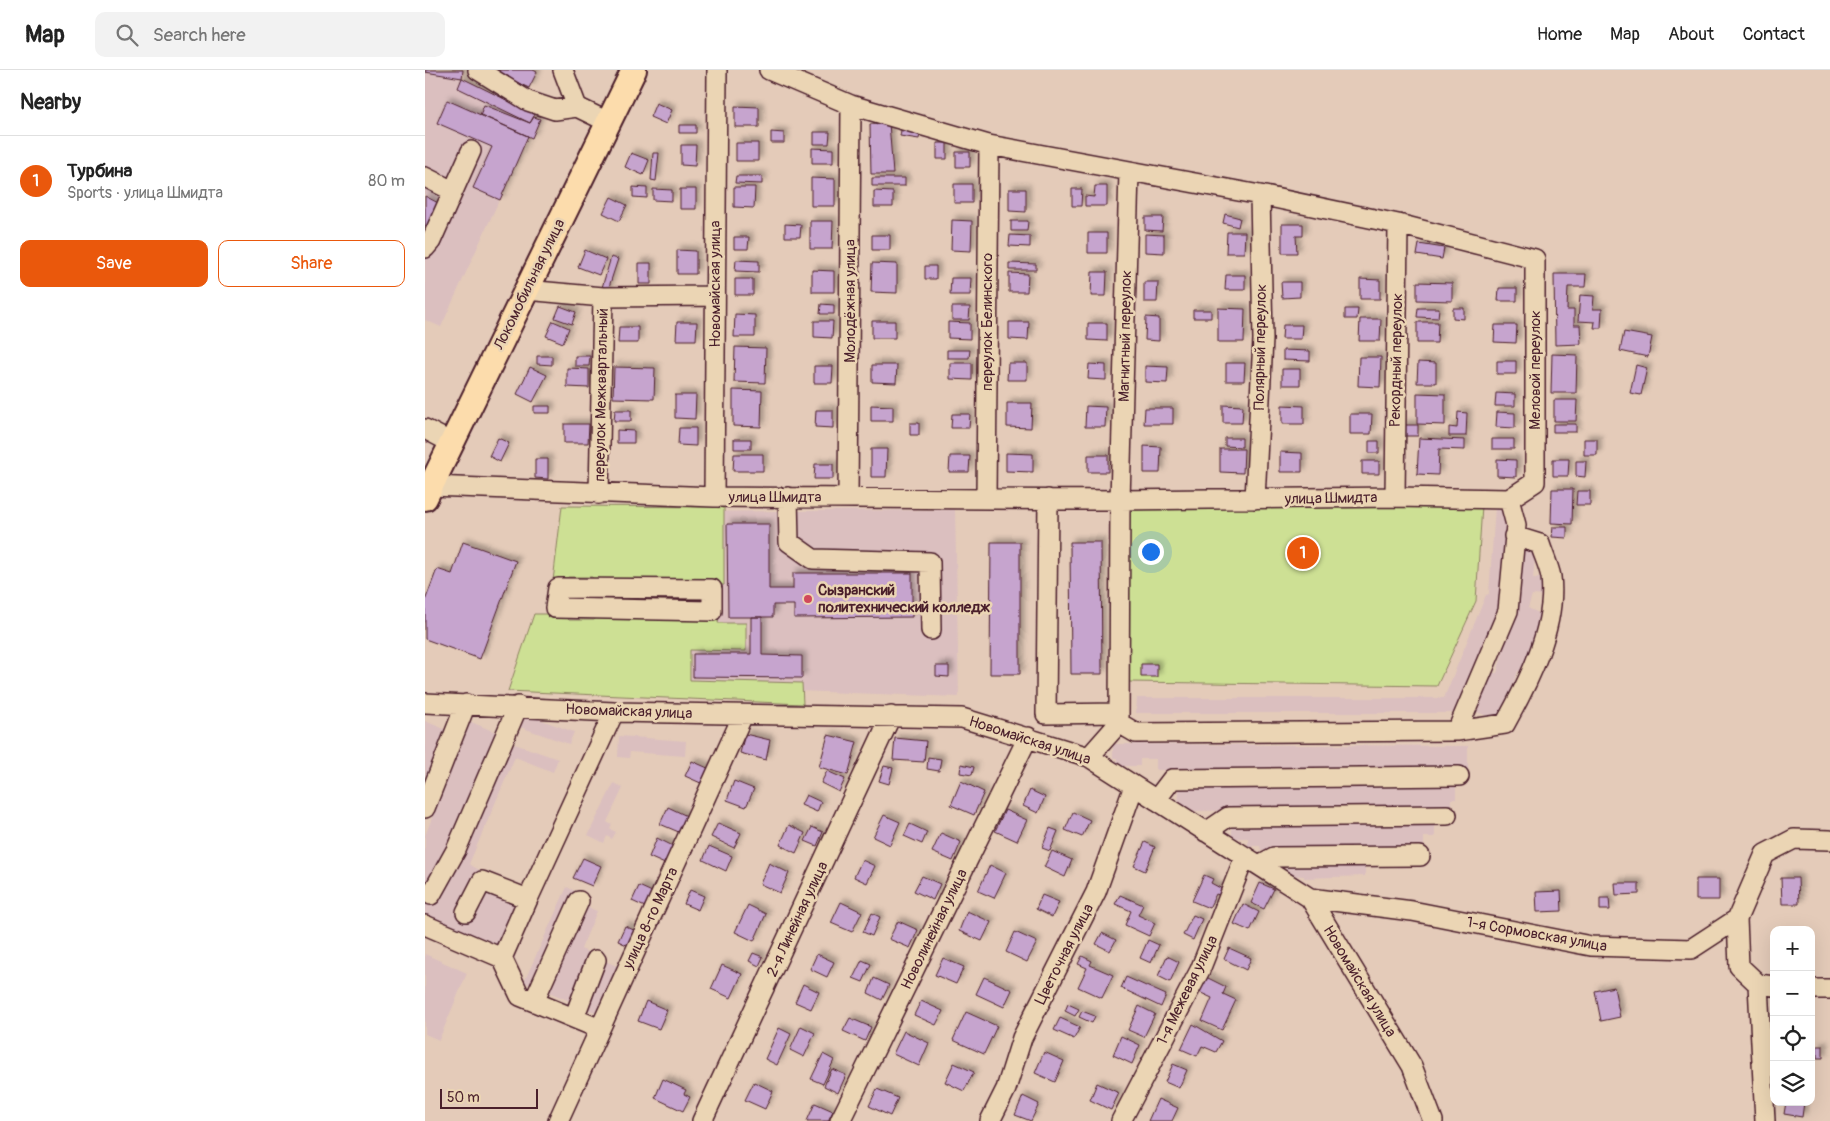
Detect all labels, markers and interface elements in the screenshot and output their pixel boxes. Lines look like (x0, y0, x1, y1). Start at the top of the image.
search box (95, 12, 445, 57)
text: Map (25, 20, 65, 49)
icon: search (113, 21, 141, 49)
text: Search here (153, 23, 246, 47)
text: Home (1537, 23, 1582, 46)
text: Map (1610, 23, 1640, 46)
text: About (1668, 23, 1714, 46)
text: Contact (1742, 23, 1805, 46)
text: Nearby (20, 89, 81, 116)
text: Турбина (67, 159, 132, 183)
text: 1 (33, 171, 39, 191)
text: 80 m (368, 171, 405, 191)
text: Sports · улица Шмидта (67, 183, 223, 203)
street label: Локомобильная улица (489, 216, 569, 354)
street label: Новомайская улица (706, 220, 725, 348)
street label: Молодёжная улица (841, 239, 860, 363)
button: Save (20, 240, 208, 287)
button: Share (218, 240, 405, 287)
street label: переулок Белинского (978, 253, 997, 391)
street label: Магнитный переулок (1115, 270, 1136, 402)
street label: Полярный переулок (1250, 283, 1271, 410)
street label: Рекордный переулок (1386, 293, 1407, 427)
street label: переулок Межквартальный (590, 308, 613, 482)
street label: Меловой переулок (1526, 310, 1545, 430)
street label: улица Шмидта (728, 488, 821, 507)
street label: улица Шмидта (1283, 488, 1378, 509)
pin: 1 (1287, 534, 1319, 572)
your location (1138, 539, 1164, 565)
place label: Сызранский политехнический колледж (818, 581, 990, 617)
marker: Сызранский политехнический колледж (802, 593, 814, 605)
street label: Новомайская улица (565, 700, 693, 723)
street label: Новомайская улица (966, 712, 1093, 769)
street label: 2-я Линейная улица (762, 859, 832, 980)
street label: улица 8-го Марта (618, 864, 682, 973)
street label: Новолинейная улица (897, 866, 972, 993)
street label: Цветочная улица (1031, 901, 1098, 1008)
street label: 1-я Сормовская улица (1465, 913, 1609, 956)
street label: Новомайская улица (1319, 922, 1400, 1041)
map controls (1770, 926, 1815, 1106)
button: + (1770, 926, 1815, 971)
street label: 1-я Межевая улица (1153, 932, 1222, 1048)
button: − (1770, 971, 1815, 1016)
button: locate (1770, 1016, 1815, 1061)
button: layers (1770, 1061, 1815, 1106)
scale bar (440, 1086, 537, 1109)
text: 50 m (447, 1089, 480, 1106)

